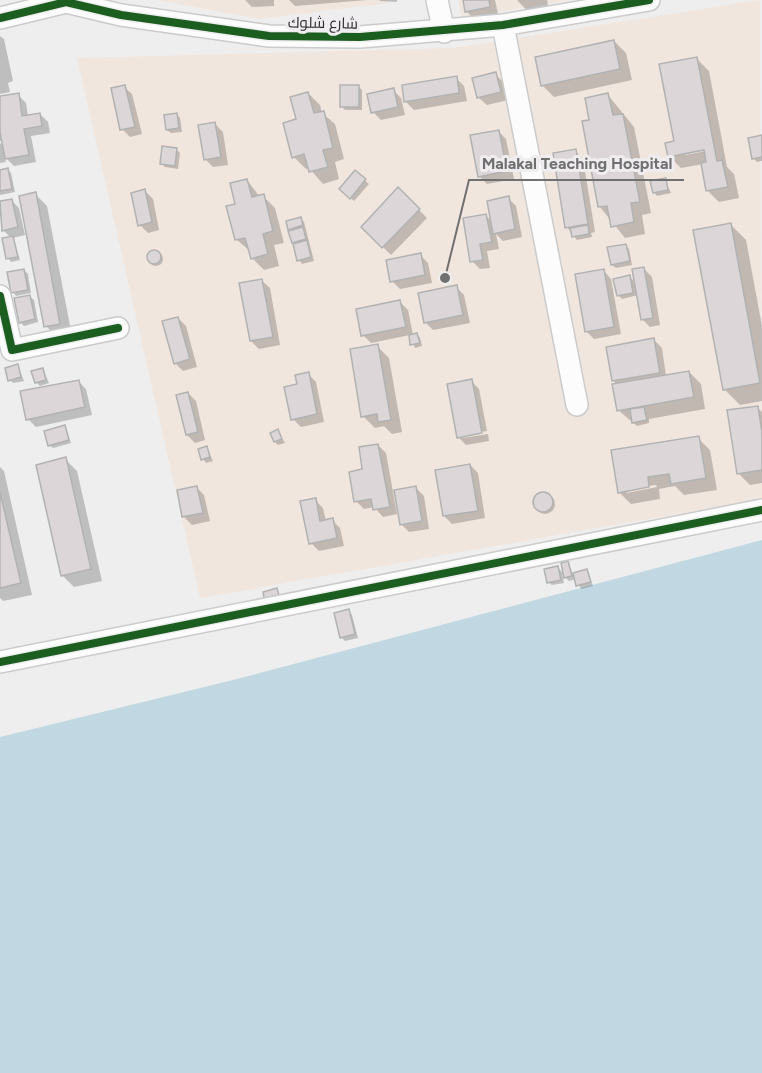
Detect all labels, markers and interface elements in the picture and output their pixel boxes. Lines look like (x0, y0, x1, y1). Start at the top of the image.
street label: شارع شلوك (288, 13, 358, 35)
callout: Malakal Teaching Hospital (469, 146, 684, 180)
text: Malakal Teaching Hospital (482, 154, 672, 173)

